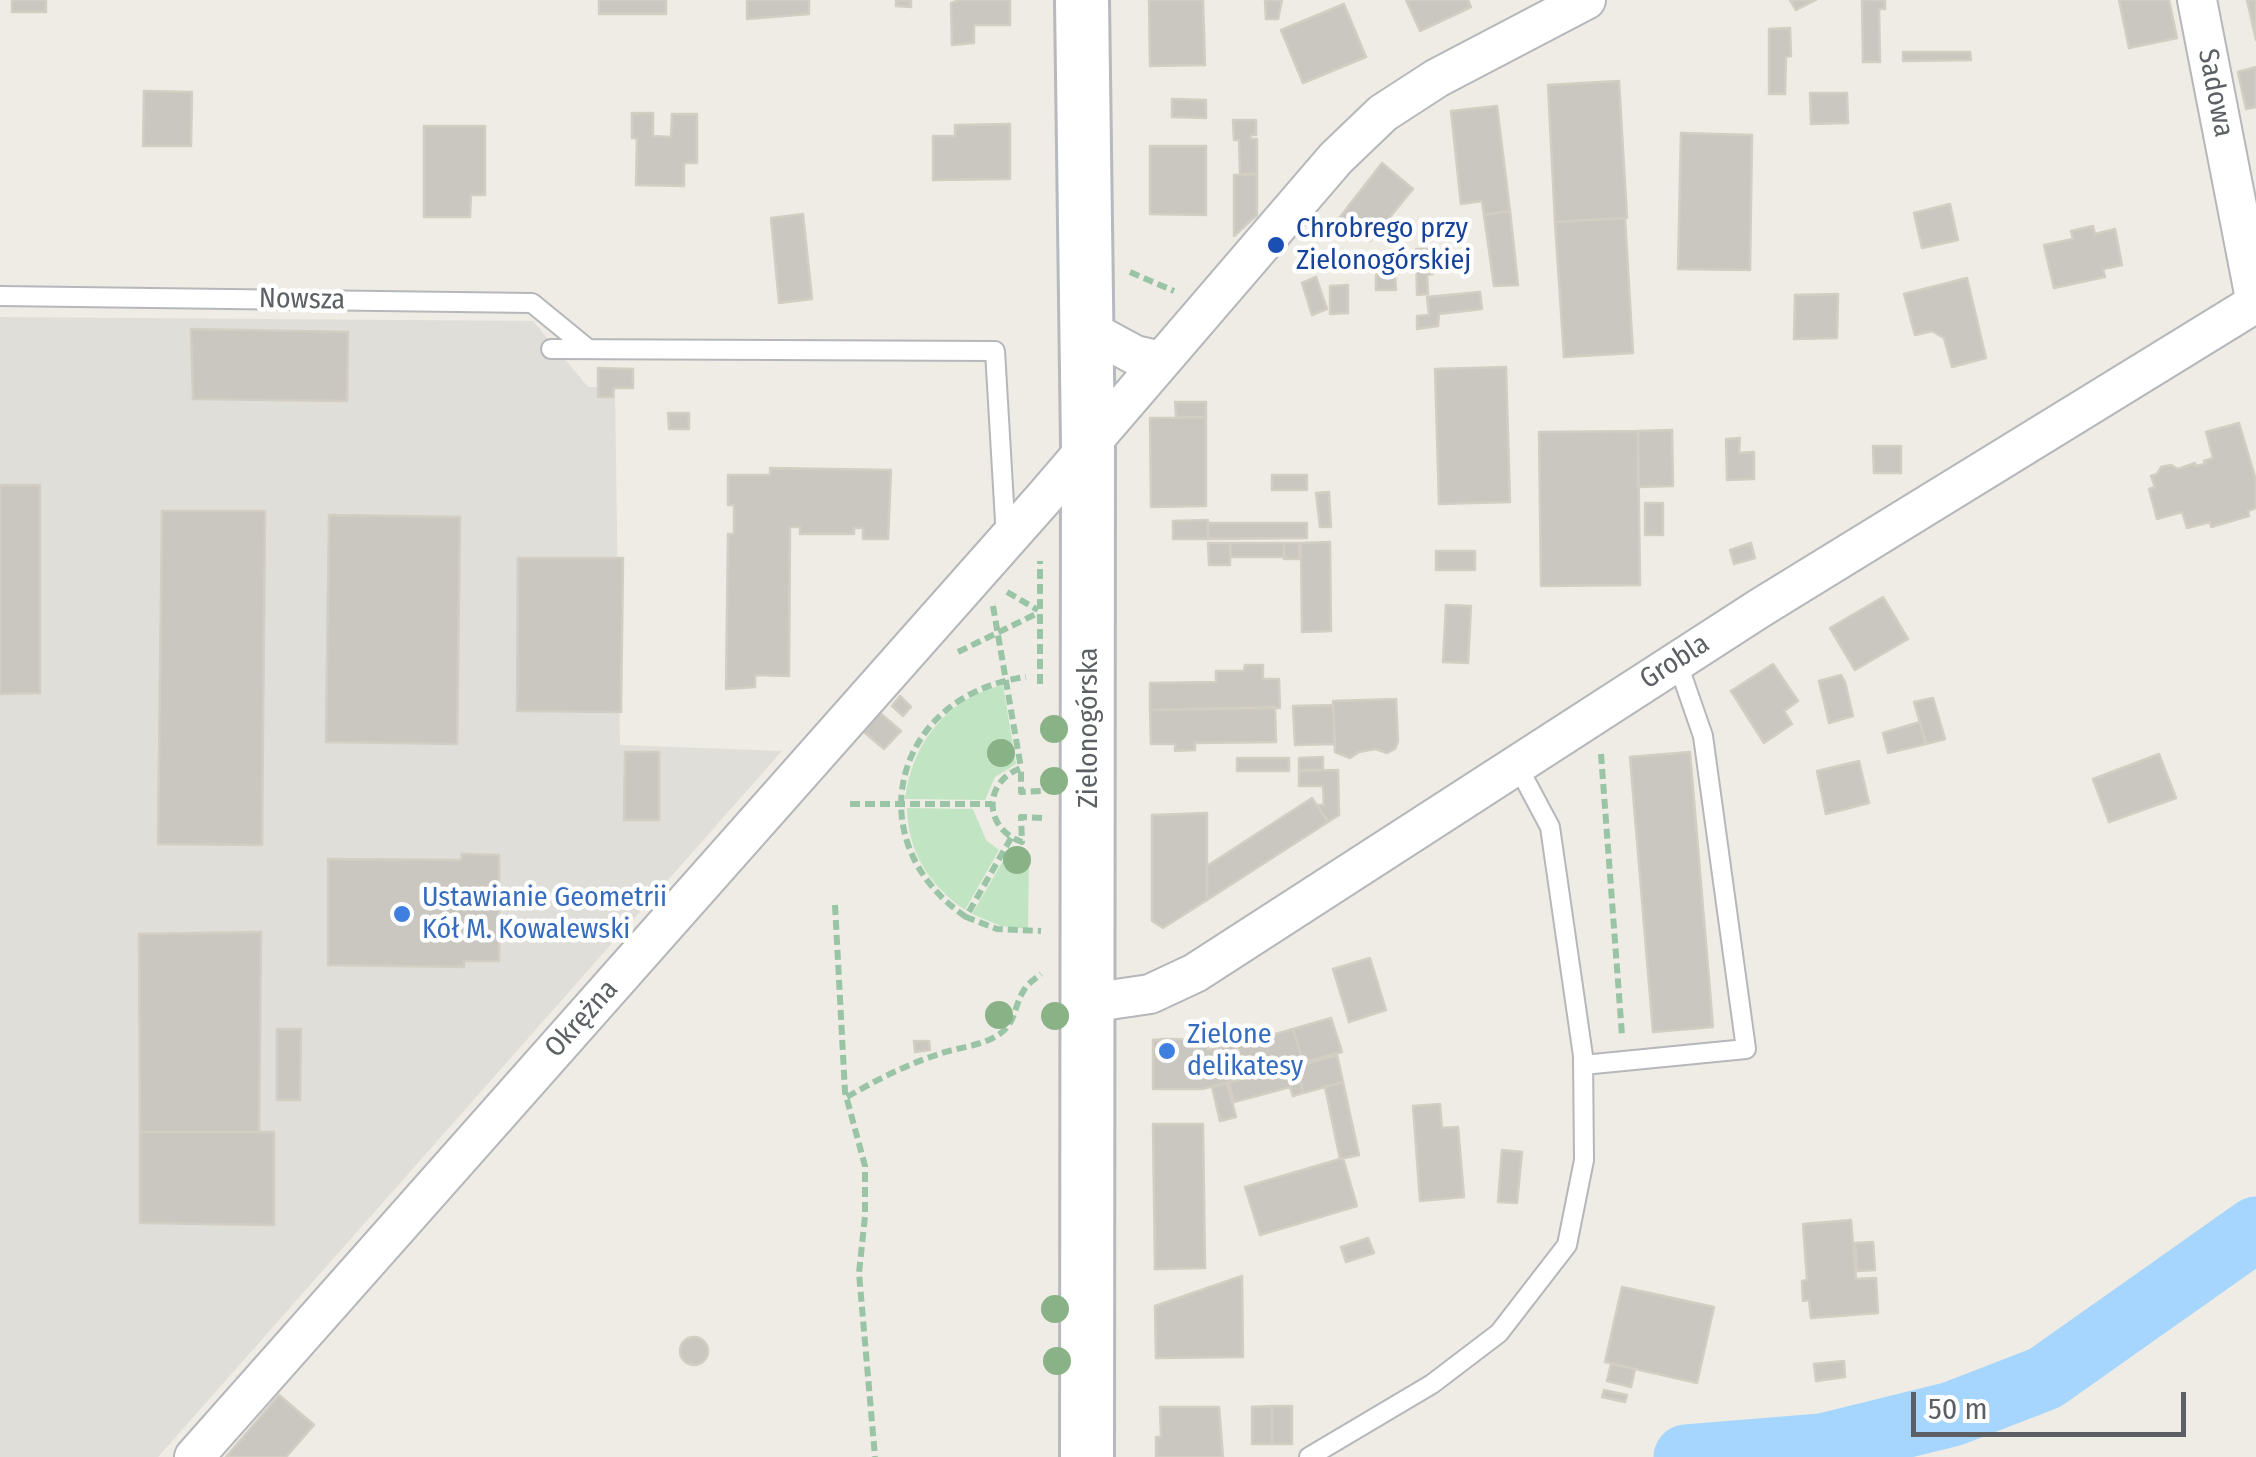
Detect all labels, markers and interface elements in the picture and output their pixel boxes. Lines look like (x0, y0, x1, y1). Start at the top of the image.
street label: Sadowa (2190, 46, 2240, 140)
place label: Chrobrego przy Zielonogórskiej (1296, 212, 1471, 278)
marker: Chrobrego przy Zielonogórskiej (1265, 234, 1287, 256)
street label: Nowsza (258, 282, 346, 318)
street label: Grobla (1634, 627, 1716, 697)
street label: Zielonogórska (1072, 648, 1106, 808)
place label: Ustawianie Geometrii Kół M. Kowalewski (422, 881, 667, 947)
marker: Ustawianie Geometrii Kół M. Kowalewski (391, 903, 413, 925)
street label: Okrężna (538, 973, 626, 1065)
place label: Zielone delikatesy (1187, 1018, 1303, 1084)
marker: Zielone delikatesy (1156, 1040, 1178, 1062)
scale bar (1916, 1372, 2191, 1434)
text: 50 m (1928, 1391, 1988, 1427)

